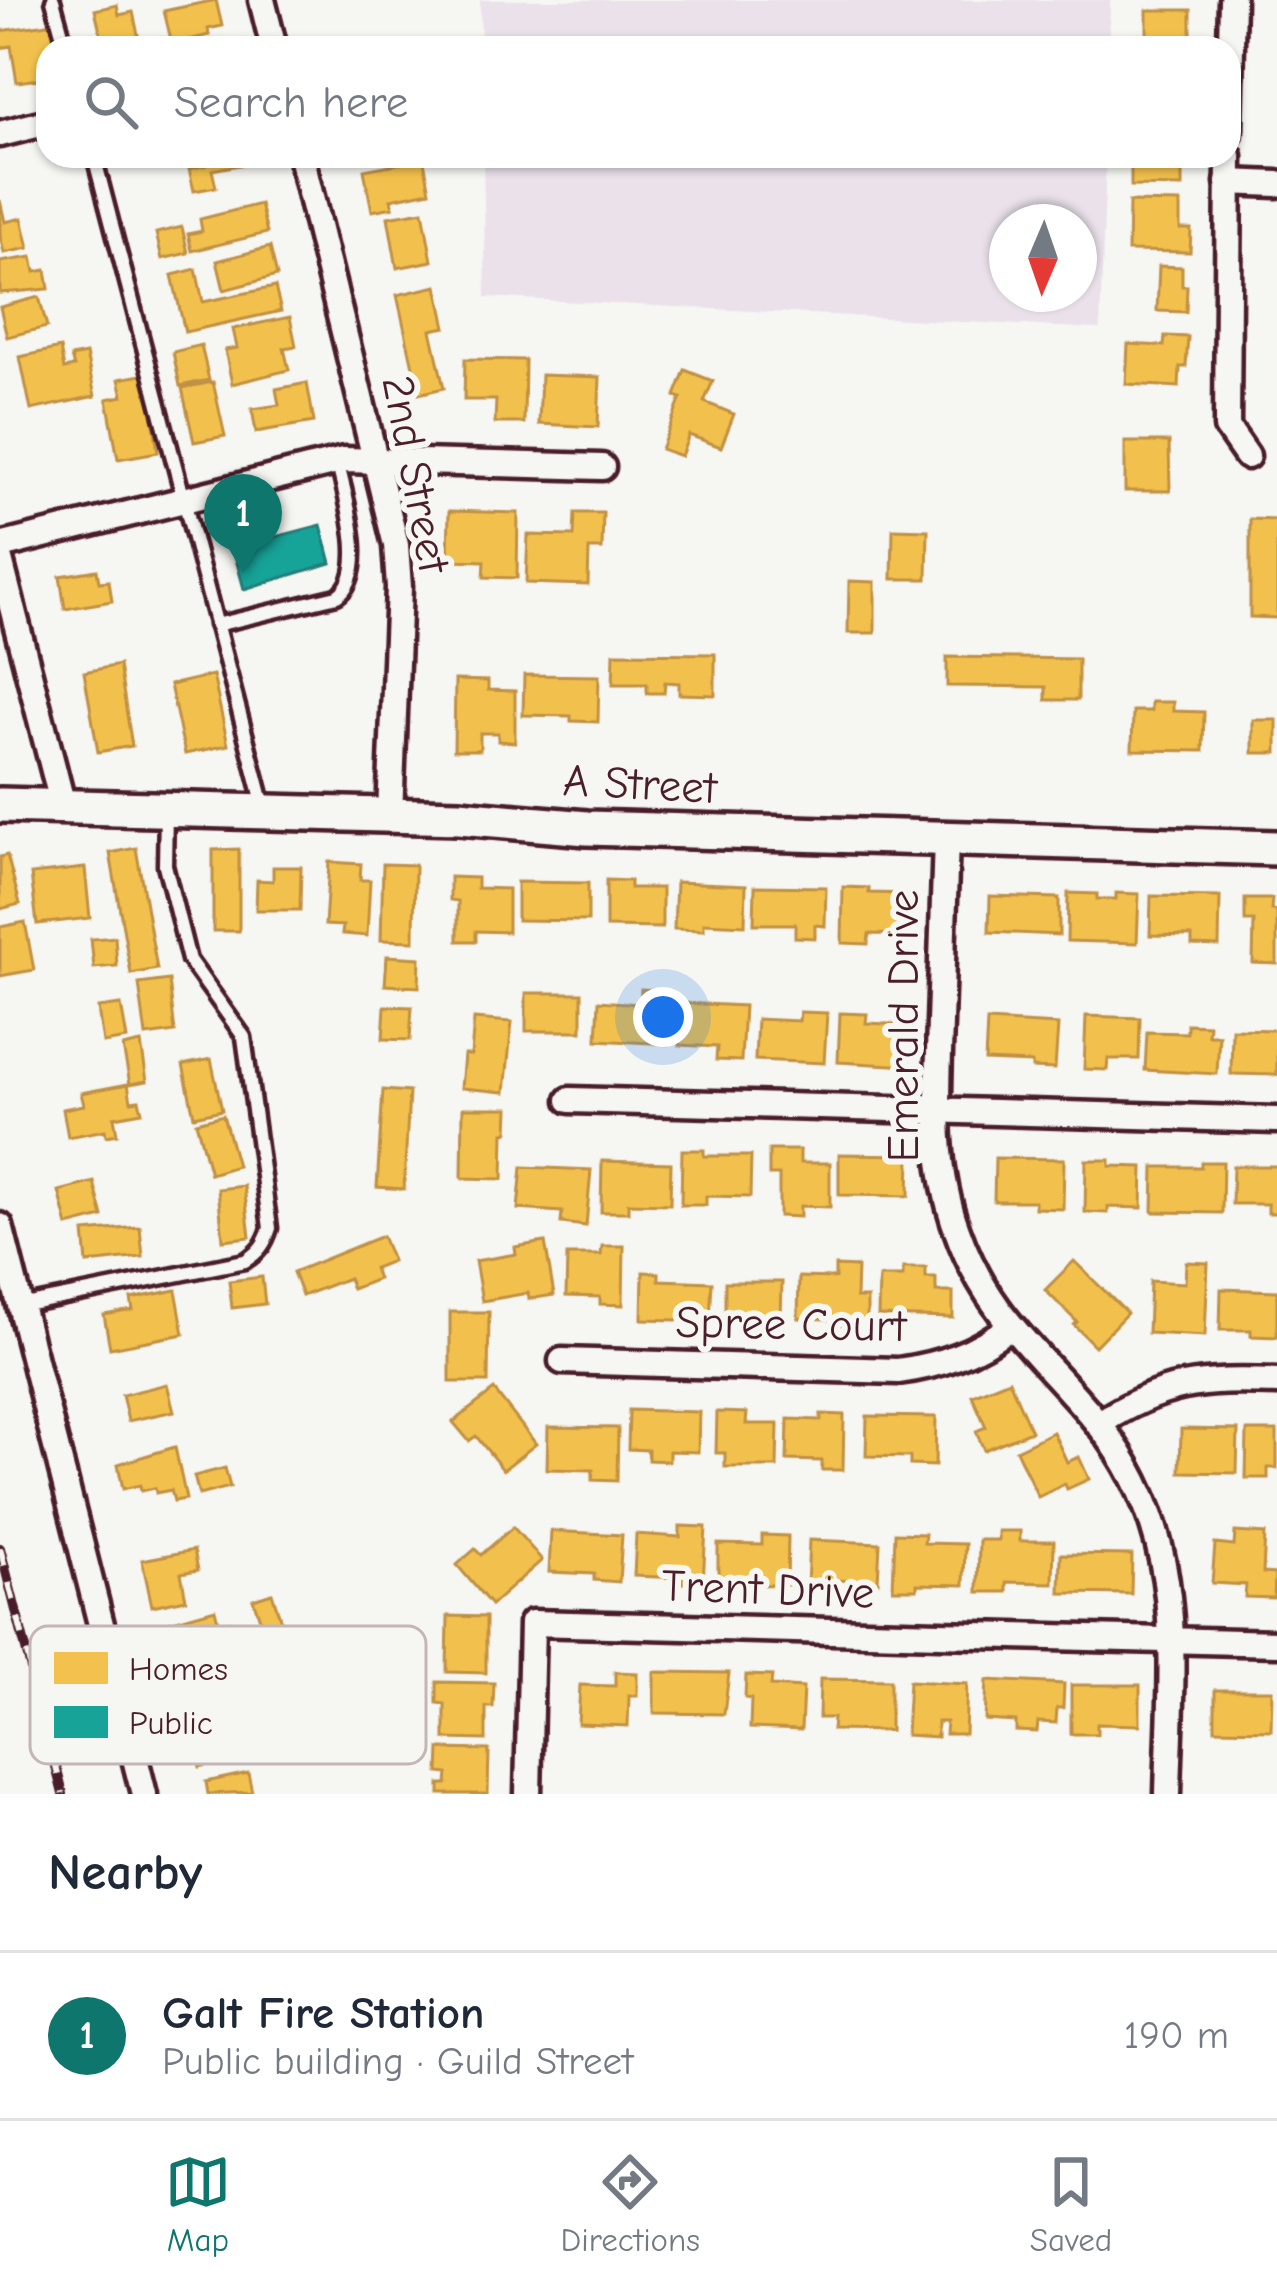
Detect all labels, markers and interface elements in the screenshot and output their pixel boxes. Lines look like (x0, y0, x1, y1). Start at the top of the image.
search box (36, 36, 1241, 168)
icon: search (78, 69, 144, 135)
text: Search here (174, 76, 408, 128)
north arrow (989, 204, 1097, 312)
street label: 2nd Street (371, 371, 461, 578)
pin: 1 (204, 474, 282, 573)
street label: A Street (562, 754, 719, 814)
street label: Emerald Drive (877, 890, 929, 1162)
your location (633, 987, 693, 1047)
street label: Spree Court (675, 1296, 908, 1352)
street label: Trent Drive (661, 1559, 875, 1619)
legend (30, 1626, 426, 1764)
text: Homes (129, 1650, 228, 1688)
text: Public (129, 1704, 213, 1742)
text: Nearby (48, 1843, 202, 1902)
text: Galt Fire Station (162, 1987, 485, 2039)
text: 1 (79, 2013, 95, 2058)
text: 190 m (1124, 2013, 1229, 2058)
text: Public building · Guild Street (162, 2039, 633, 2084)
tab: Map (165, 2149, 231, 2259)
tab: Directions (561, 2149, 700, 2259)
tab: Saved (1030, 2149, 1112, 2259)

